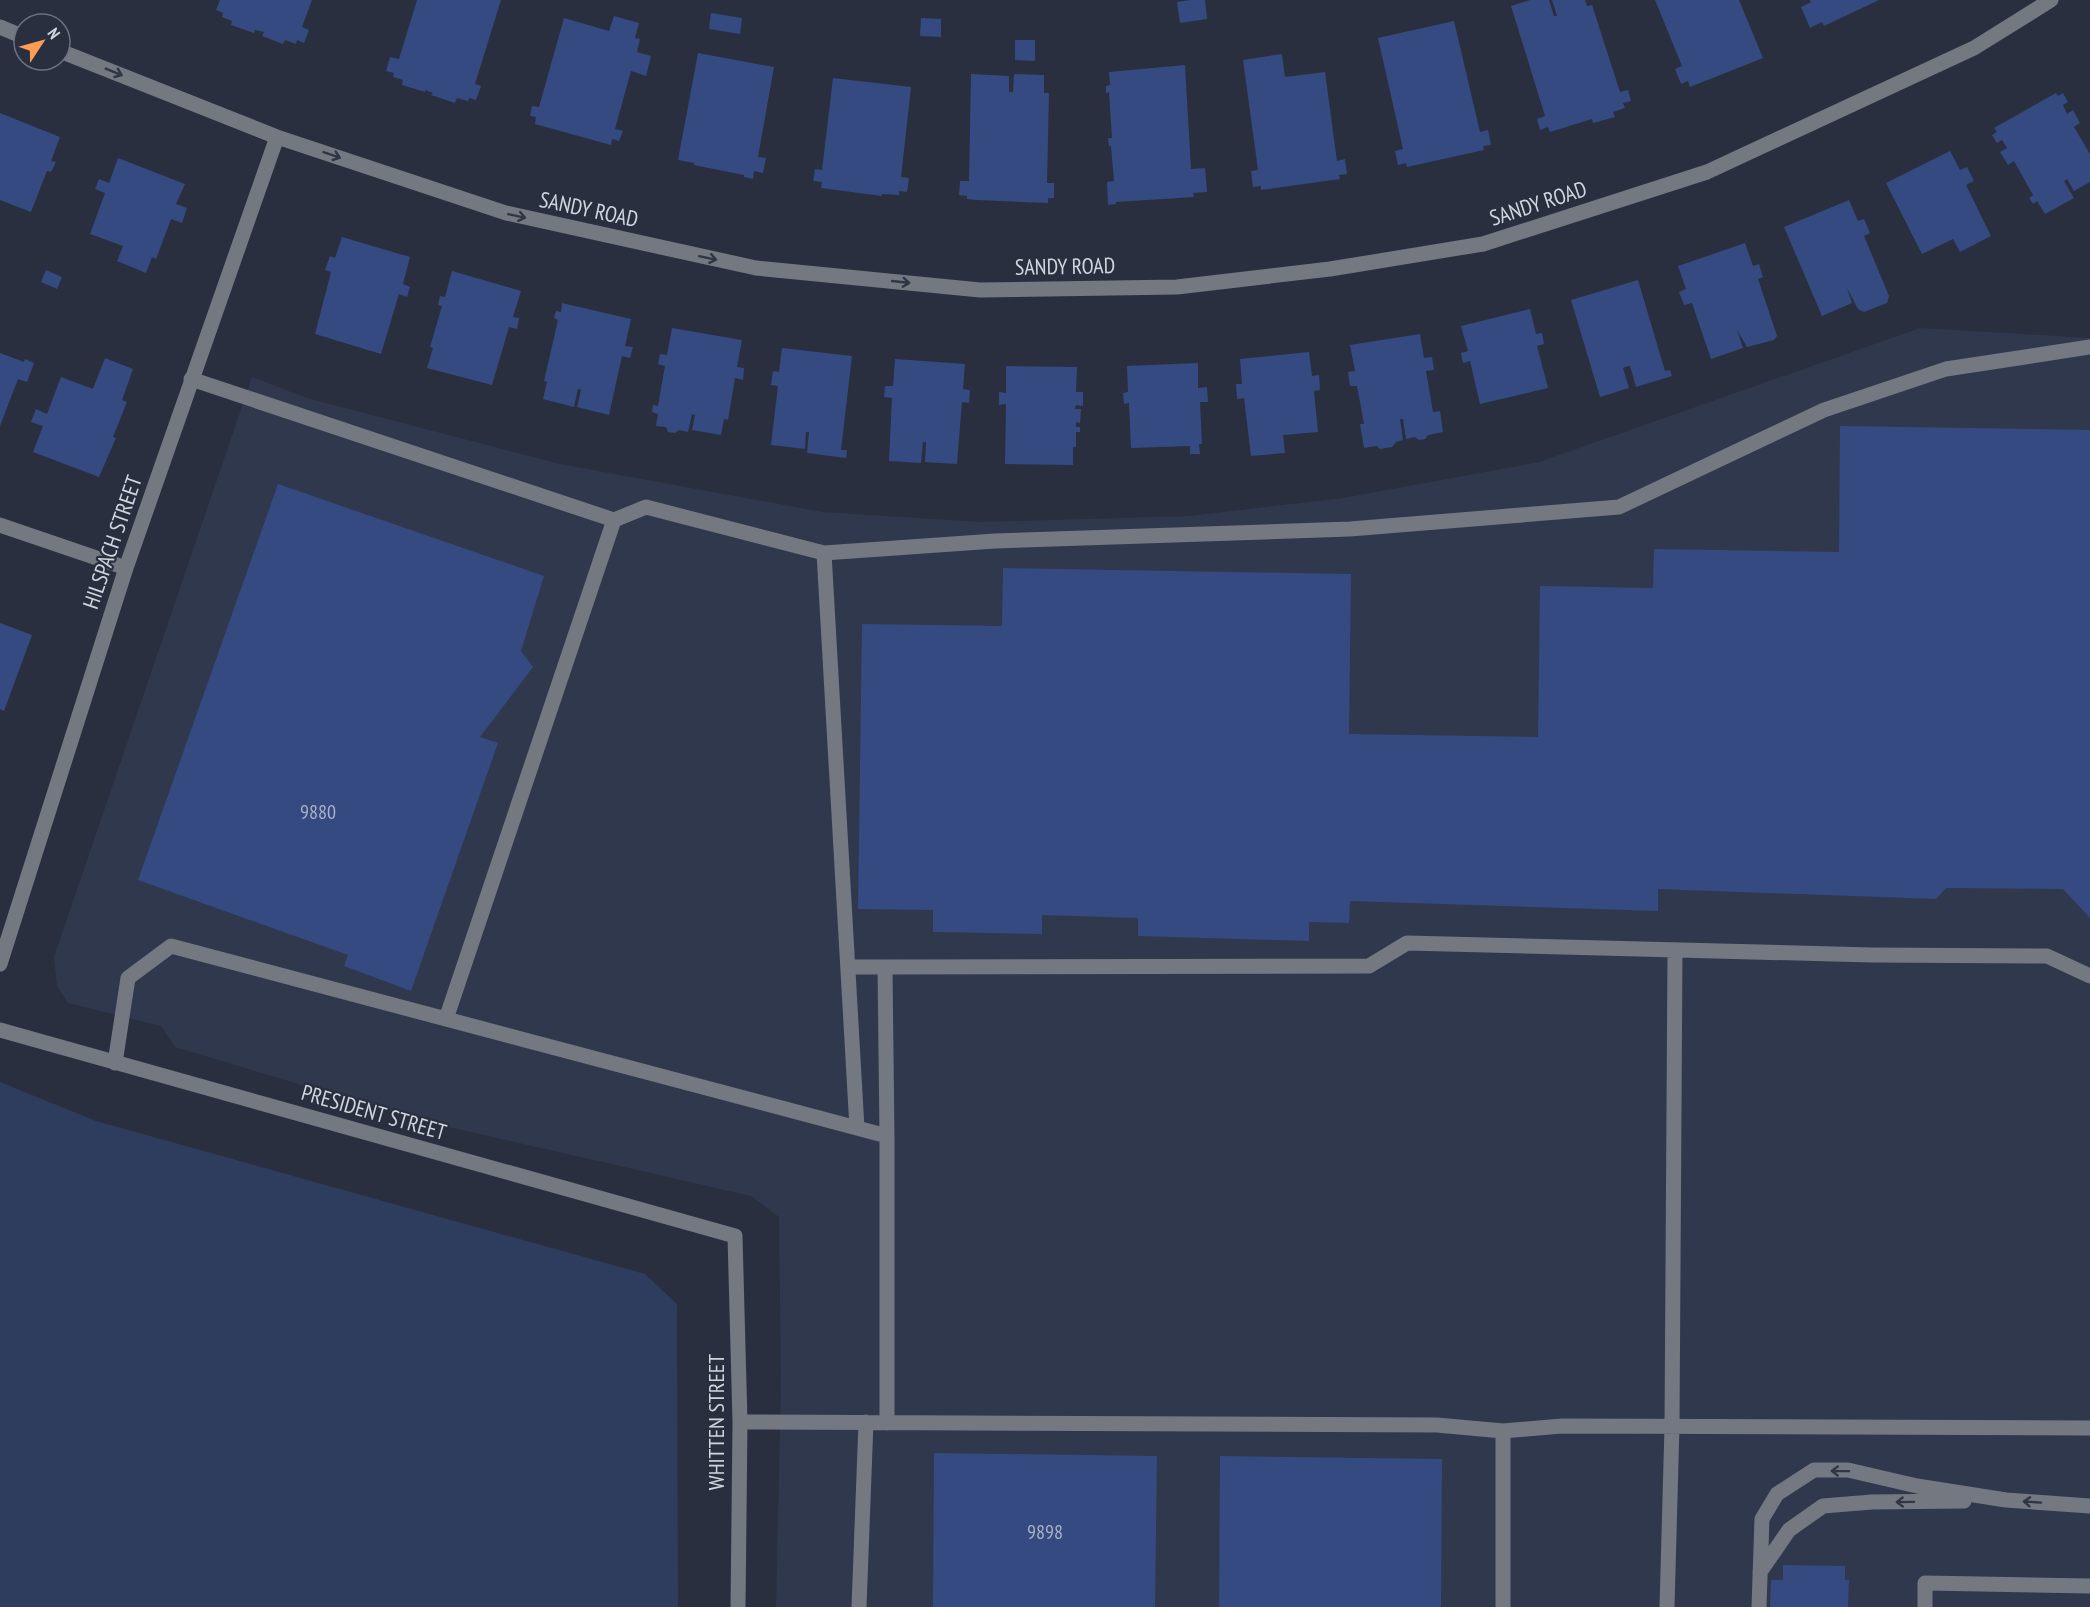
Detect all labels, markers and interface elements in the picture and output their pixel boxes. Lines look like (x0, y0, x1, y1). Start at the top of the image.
north arrow (12, 12, 72, 72)
text: N (44, 24, 65, 43)
one-way arrow (105, 68, 123, 79)
one-way arrow (322, 150, 341, 161)
street label: SANDY ROAD (1486, 174, 1590, 232)
street label: SANDY ROAD (537, 185, 641, 233)
one-way arrow (507, 211, 527, 222)
street label: SANDY ROAD (1015, 251, 1115, 281)
one-way arrow (698, 252, 717, 264)
one-way arrow (891, 277, 911, 288)
street label: HILSPACH STREET (76, 471, 148, 612)
house number: 9880 (300, 799, 336, 825)
street label: PRESIDENT STREET (298, 1078, 450, 1146)
street label: WHITTEN STREET (702, 1354, 730, 1490)
one-way arrow (1830, 1465, 1850, 1476)
one-way arrow (1896, 1496, 1916, 1507)
one-way arrow (2022, 1496, 2042, 1507)
house number: 9898 (1027, 1519, 1063, 1545)

